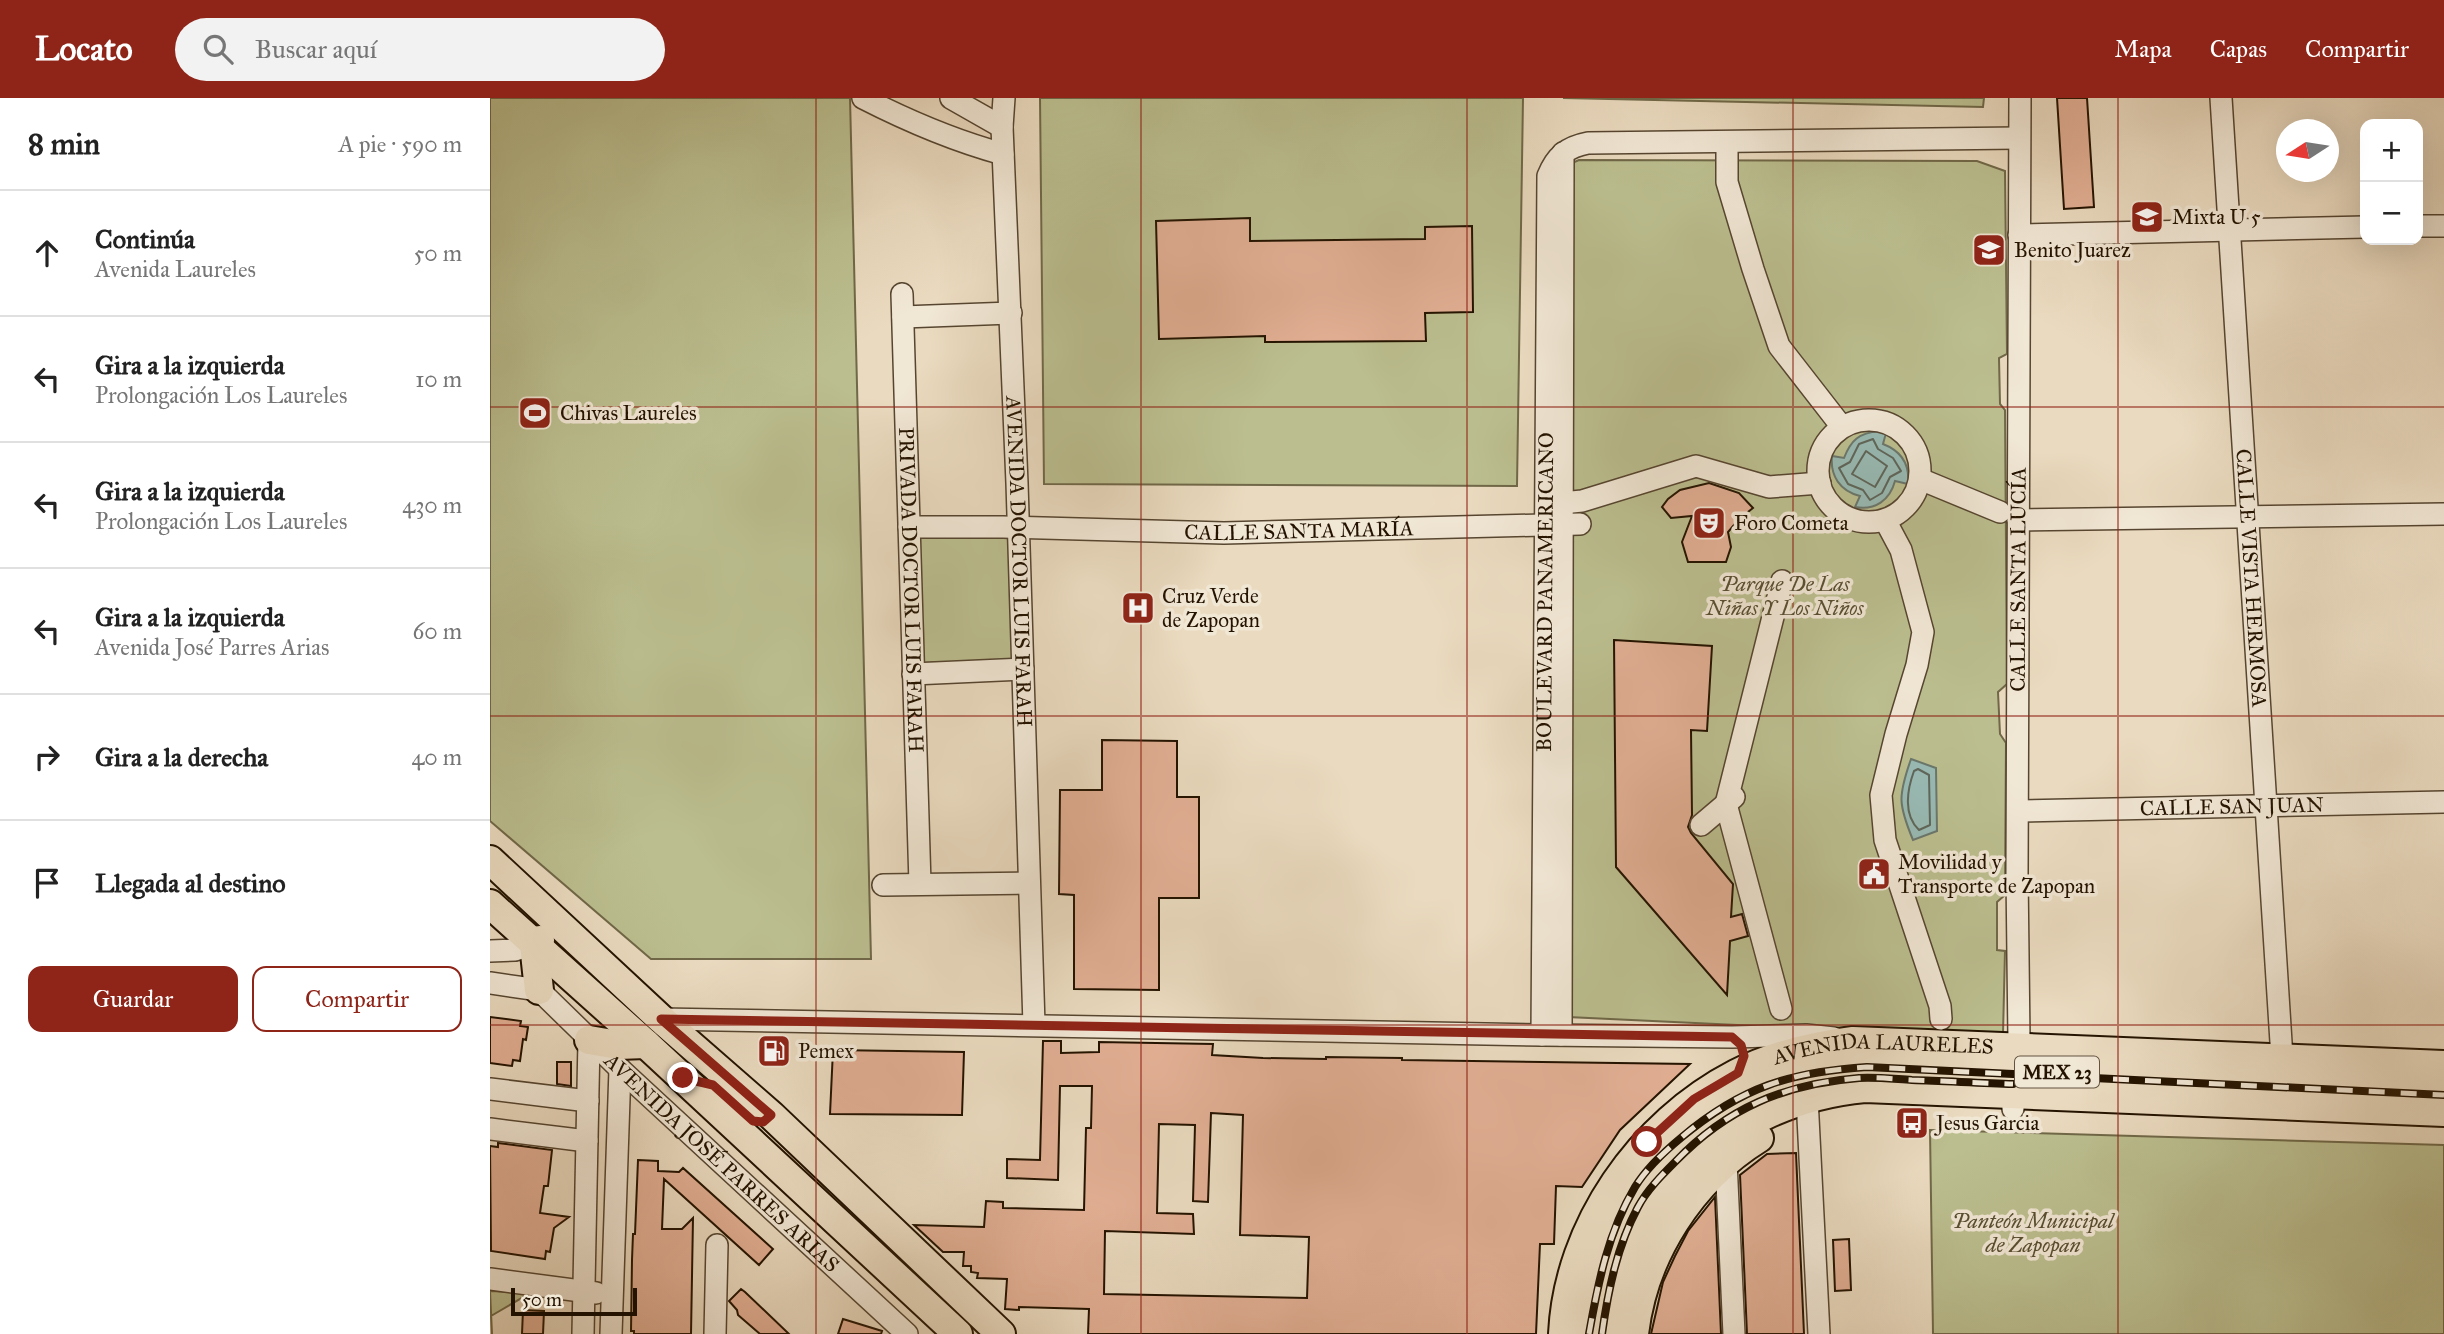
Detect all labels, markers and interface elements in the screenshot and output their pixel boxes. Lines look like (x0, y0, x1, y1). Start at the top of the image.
search box (175, 18, 665, 81)
text: Locato (35, 29, 133, 69)
icon: search (199, 30, 237, 68)
text: Buscar aquí (255, 33, 377, 65)
text: Mapa (2115, 34, 2172, 64)
text: Capas (2210, 34, 2267, 64)
text: Compartir (2305, 34, 2409, 64)
north arrow (2276, 119, 2339, 182)
map controls (2360, 119, 2423, 245)
button: + (2360, 119, 2423, 182)
text: 8 min (28, 126, 100, 162)
text: A pie · 590 m (339, 130, 462, 158)
button: − (2360, 182, 2423, 245)
school or university icon: Mixta U 5 (2128, 198, 2166, 236)
place label: Mixta U 5 (2172, 204, 2261, 230)
text: Continúa (95, 223, 195, 255)
school or university icon: Benito Juarez (1970, 231, 2008, 269)
icon: ahead (28, 234, 66, 272)
place label: Benito Juarez (2014, 237, 2131, 263)
text: 50 m (414, 239, 462, 267)
text: Avenida Laureles (95, 255, 256, 283)
text: Gira a la izquierda (95, 349, 285, 381)
icon: left (28, 360, 66, 398)
text: 10 m (415, 365, 462, 393)
text: Prolongación Los Laureles (95, 381, 347, 409)
sports icon: Chivas Laureles (516, 394, 554, 432)
street label: AVENIDA DOCTOR LUIS FARAH (1000, 394, 1038, 728)
place label: Chivas Laureles (560, 400, 697, 426)
street label: PRIVADA DOCTOR LUIS FARAH (893, 427, 929, 753)
street label: BOULEVARD PANAMERICANO (1531, 432, 1559, 752)
street label: CALLE VISTA HERMOSA (2230, 448, 2273, 708)
street label: CALLE SANTA LUCÍA (2004, 467, 2032, 692)
text: Gira a la izquierda (95, 475, 285, 507)
icon: left (28, 486, 66, 524)
text: 430 m (402, 491, 462, 519)
theatre icon: Foro Cometa (1690, 504, 1728, 542)
text: Prolongación Los Laureles (95, 507, 347, 535)
place label: Foro Cometa (1734, 510, 1849, 536)
street label: CALLE SANTA MARÍA (1184, 515, 1414, 546)
park label: Parque De Las Niñas Y Los Niños (1705, 571, 1865, 621)
place label: Cruz Verde de Zapopan (1162, 583, 1260, 633)
hospital icon: Cruz Verde de Zapopan (1119, 589, 1157, 627)
text: Gira a la izquierda (95, 601, 285, 633)
icon: left (28, 612, 66, 650)
text: 60 m (413, 617, 462, 645)
text: Avenida José Parres Arias (95, 633, 329, 661)
icon: right (28, 738, 66, 776)
text: Gira a la derecha (95, 741, 268, 773)
text: 40 m (412, 743, 462, 771)
street label: CALLE SAN JUAN (2140, 792, 2324, 821)
place label: Movilidad y Transporte de Zapopan (1898, 849, 2095, 899)
public building icon: Movilidad y Transporte de Zapopan (1855, 855, 1893, 893)
icon: arrive (28, 864, 66, 902)
text: Llegada al destino (95, 867, 286, 899)
button: Guardar (28, 966, 238, 1032)
button: Compartir (252, 966, 462, 1032)
street label: AVENIDA LAURELES (1769, 1028, 1994, 1071)
fuel station icon: Pemex (755, 1032, 793, 1070)
place label: Pemex (798, 1038, 855, 1064)
street label: AVENIDA JOSÉ PARRES ARIAS (598, 1047, 845, 1278)
road number: MEX 23 (2015, 1056, 2099, 1088)
route end (667, 1062, 698, 1093)
bus stop icon: Jesus Garcia (1893, 1104, 1931, 1142)
place label: Jesus Garcia (1934, 1110, 2040, 1136)
route start (1631, 1126, 1662, 1157)
park label: Panteón Municipal de Zapopan (1952, 1208, 2116, 1258)
scale bar (511, 1285, 637, 1317)
text: 50 m (522, 1288, 562, 1311)

